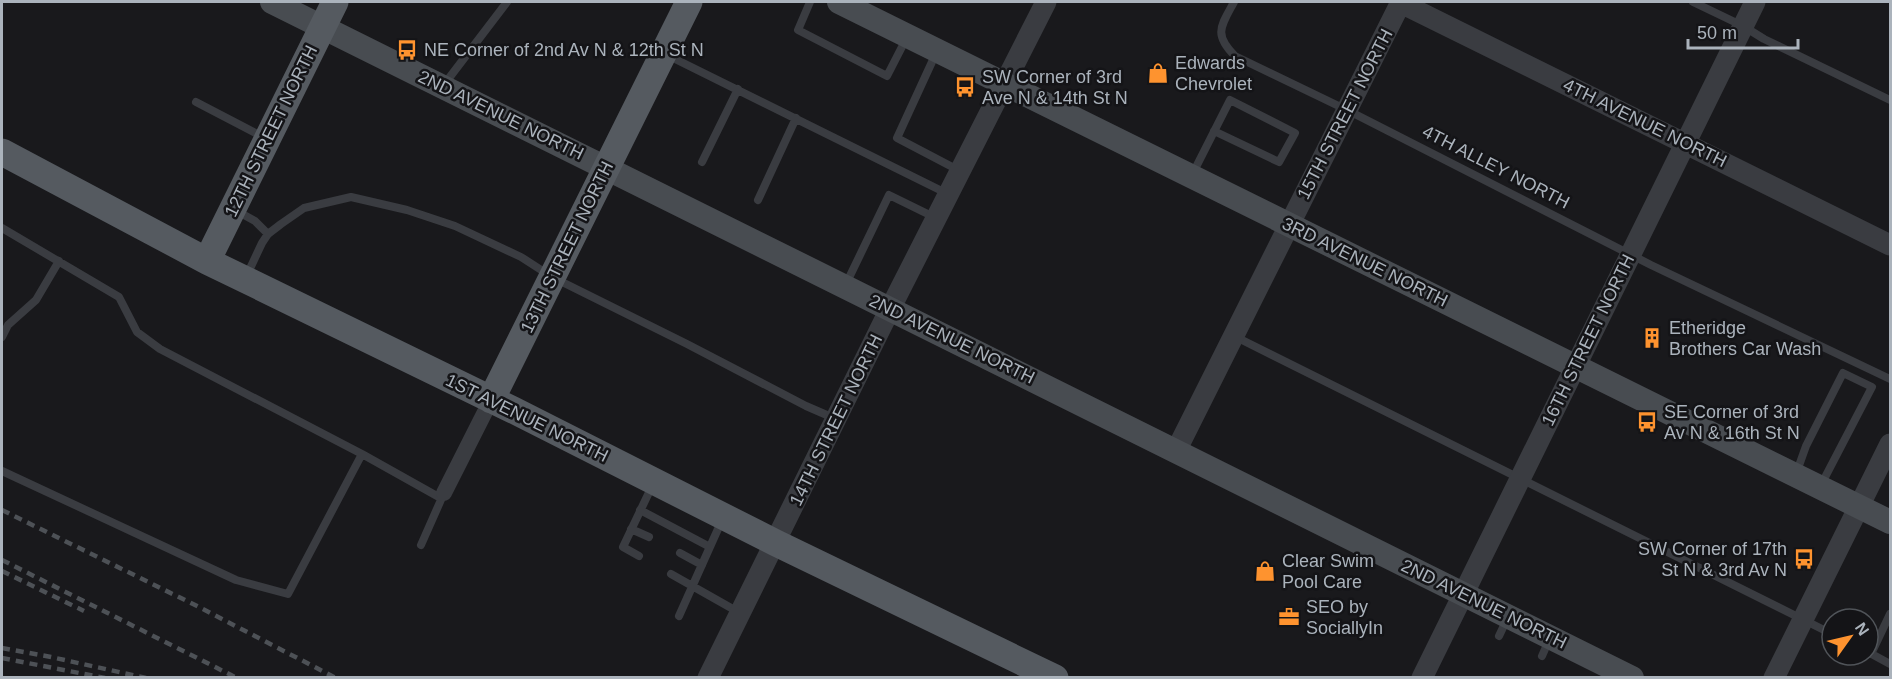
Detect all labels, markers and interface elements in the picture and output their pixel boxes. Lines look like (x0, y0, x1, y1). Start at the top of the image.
scale bar (1688, 12, 1798, 50)
text: 50 m (1697, 23, 1737, 43)
street label: 15TH STREET NORTH (1293, 26, 1397, 202)
bus stop icon: NE Corner of 2nd Av N & 12th St N (395, 38, 419, 62)
place label: NE Corner of 2nd Av N & 12th St N (424, 40, 704, 60)
street label: 12TH STREET NORTH (221, 42, 321, 220)
place label: Edwards Chevrolet (1175, 53, 1252, 94)
shop icon: Edwards Chevrolet (1146, 61, 1170, 85)
street label: 2ND AVENUE NORTH (415, 66, 587, 164)
place label: SW Corner of 3rd Ave N & 14th St N (982, 67, 1128, 108)
bus stop icon: SW Corner of 3rd Ave N & 14th St N (953, 75, 977, 99)
street label: 4TH AVENUE NORTH (1560, 75, 1730, 171)
street label: 4TH ALLEY NORTH (1419, 121, 1573, 213)
street label: 13TH STREET NORTH (517, 158, 617, 336)
street label: 3RD AVENUE NORTH (1279, 213, 1451, 311)
street label: 16TH STREET NORTH (1538, 251, 1638, 429)
street label: 2ND AVENUE NORTH (866, 290, 1038, 388)
place label: Etheridge Brothers Car Wash (1669, 318, 1821, 359)
building icon: Etheridge Brothers Car Wash (1640, 326, 1664, 350)
street label: 14TH STREET NORTH (786, 331, 886, 509)
street label: 1ST AVENUE NORTH (443, 370, 611, 466)
place label: SE Corner of 3rd Av N & 16th St N (1664, 402, 1800, 443)
bus stop icon: SE Corner of 3rd Av N & 16th St N (1635, 410, 1659, 434)
place label: SW Corner of 17th St N & 3rd Av N (1638, 539, 1787, 580)
bus stop icon: SW Corner of 17th St N & 3rd Av N (1792, 547, 1816, 571)
place label: Clear Swim Pool Care (1282, 551, 1374, 592)
street label: 2ND AVENUE NORTH (1398, 555, 1570, 653)
shop icon: Clear Swim Pool Care (1253, 559, 1277, 583)
place label: SEO by SociallyIn (1306, 597, 1383, 638)
office icon: SEO by SociallyIn (1277, 605, 1301, 629)
north arrow (1820, 607, 1880, 667)
text: N (1852, 619, 1872, 638)

